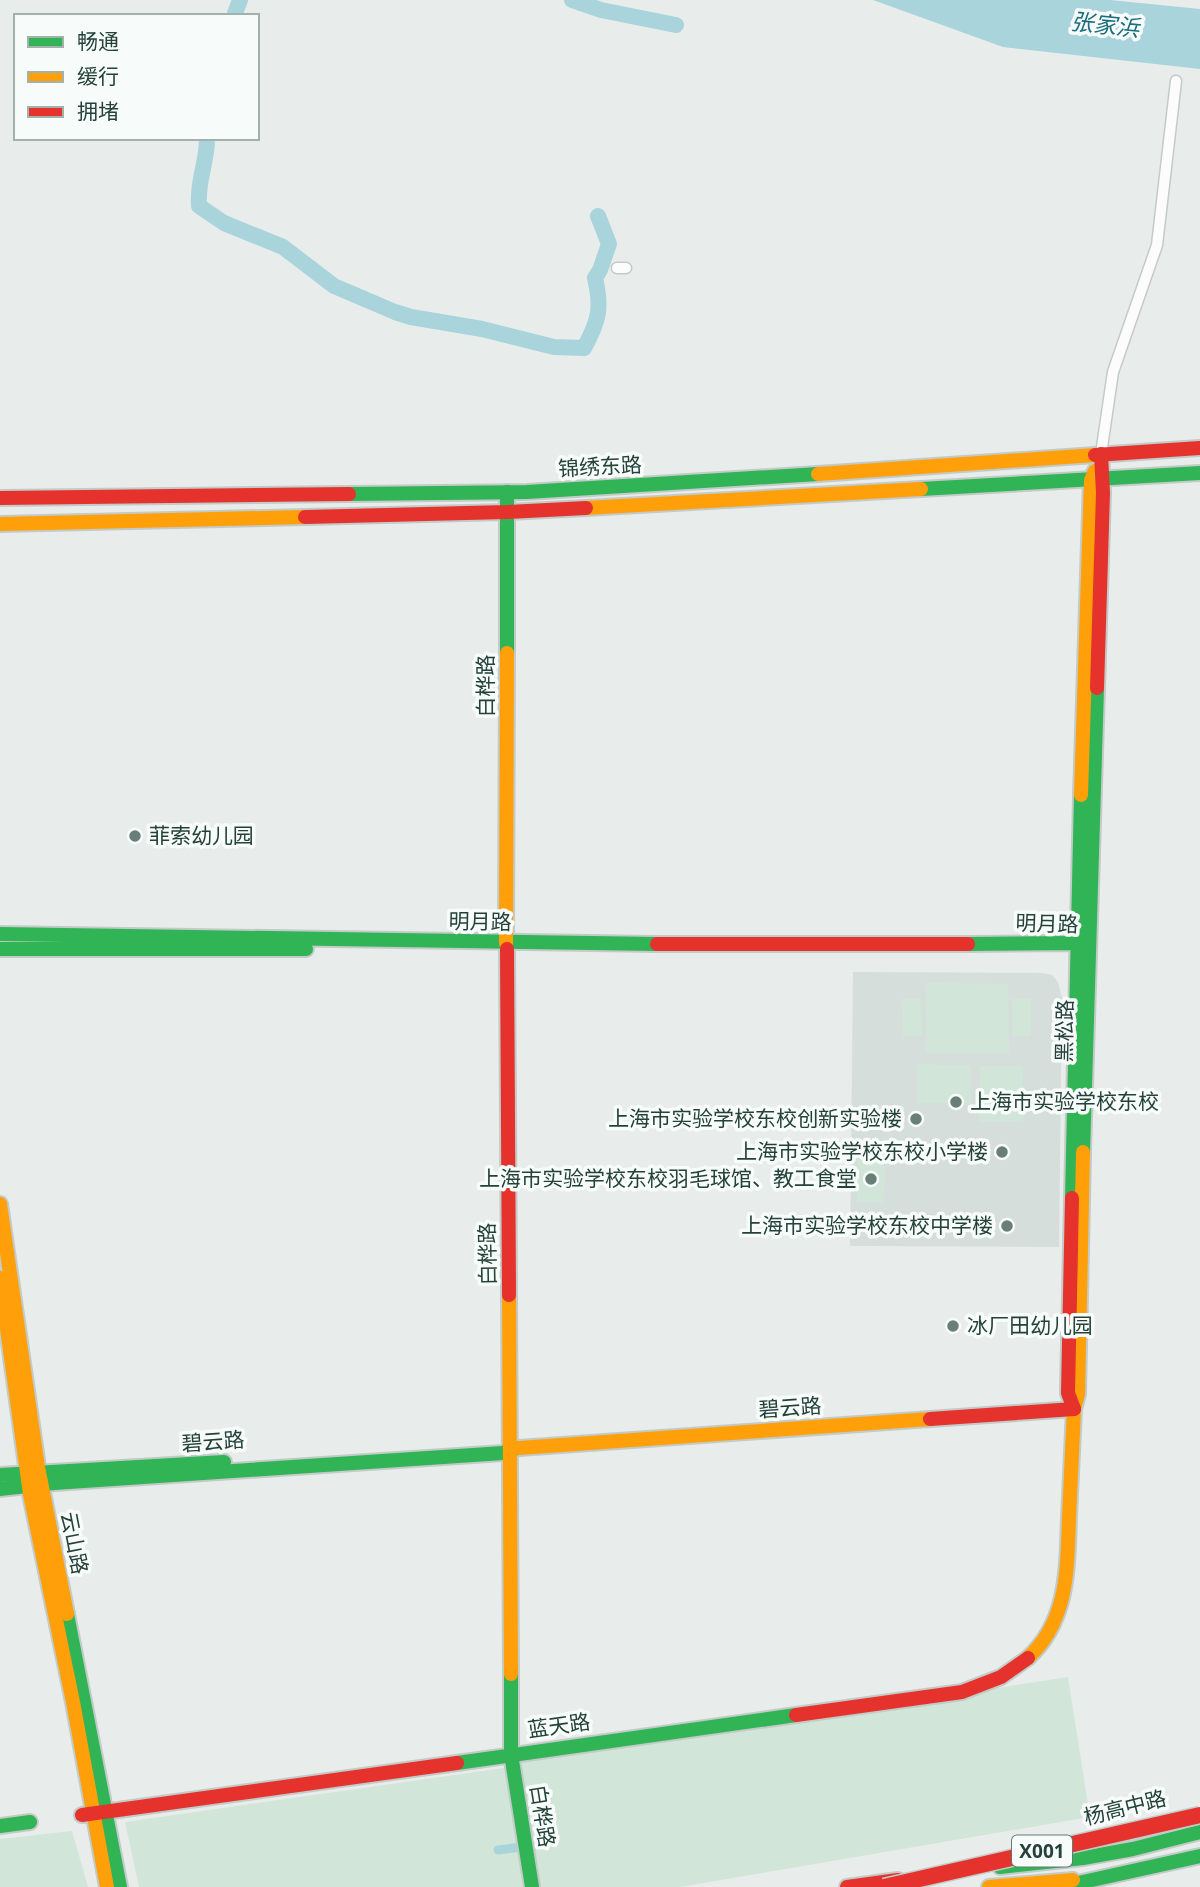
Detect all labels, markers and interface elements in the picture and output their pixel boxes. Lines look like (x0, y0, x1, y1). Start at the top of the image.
water label: 张家浜 (1069, 4, 1143, 44)
legend (14, 14, 259, 140)
text: 畅通 (77, 27, 119, 55)
text: 缓行 (77, 62, 119, 90)
text: 拥堵 (77, 97, 119, 125)
street label: 锦绣东路 (557, 450, 643, 482)
street label: 白桦路 (471, 655, 499, 718)
place label: 菲索幼儿园 (149, 821, 254, 849)
marker: 菲索幼儿园 (127, 828, 143, 844)
street label: 明月路 (448, 906, 512, 936)
street label: 明月路 (1015, 908, 1079, 938)
street label: 黑松路 (1049, 999, 1079, 1063)
place label: 上海市实验学校东校 (970, 1087, 1159, 1115)
marker: 上海市实验学校东校 (948, 1094, 964, 1110)
place label: 上海市实验学校东校创新实验楼 (608, 1104, 902, 1132)
marker: 上海市实验学校东校创新实验楼 (908, 1111, 924, 1127)
place label: 上海市实验学校东校小学楼 (736, 1137, 988, 1165)
marker: 上海市实验学校东校小学楼 (994, 1144, 1010, 1160)
place label: 上海市实验学校东校羽毛球馆、教工食堂 (479, 1164, 857, 1192)
marker: 上海市实验学校东校羽毛球馆、教工食堂 (863, 1171, 879, 1187)
place label: 上海市实验学校东校中学楼 (741, 1211, 993, 1239)
marker: 上海市实验学校东校中学楼 (999, 1218, 1015, 1234)
street label: 白桦路 (472, 1222, 502, 1286)
place label: 冰厂田幼儿园 (967, 1311, 1093, 1339)
marker: 冰厂田幼儿园 (945, 1318, 961, 1334)
street label: 碧云路 (758, 1391, 822, 1423)
street label: 碧云路 (181, 1425, 245, 1457)
street label: 云山路 (55, 1509, 95, 1576)
street label: 蓝天路 (526, 1707, 592, 1743)
street label: 白桦路 (524, 1783, 562, 1849)
street label: 杨高中路 (1081, 1783, 1169, 1831)
road number: X001 (1012, 1836, 1072, 1867)

